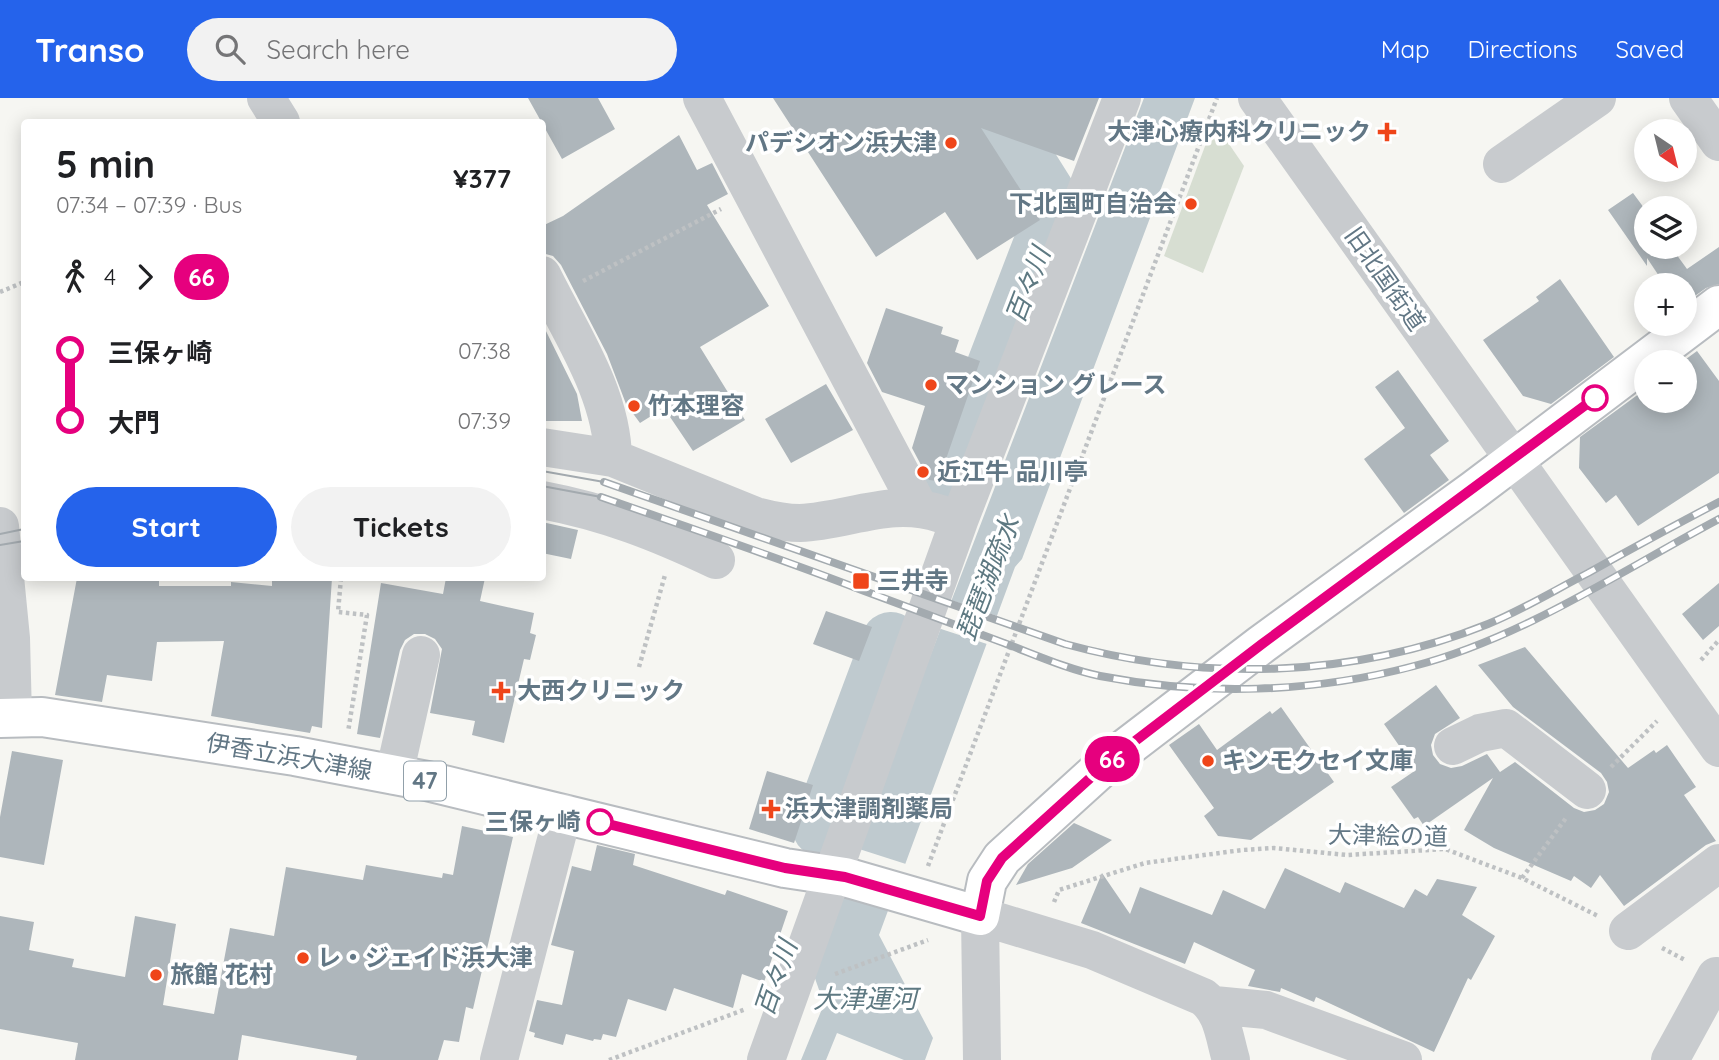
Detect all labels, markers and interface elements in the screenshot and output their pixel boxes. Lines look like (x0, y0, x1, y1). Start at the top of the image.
search box (187, 18, 677, 81)
text: Transo (35, 29, 145, 70)
icon: search (211, 30, 249, 68)
text: Search here (267, 33, 410, 66)
text: Map (1381, 34, 1430, 64)
text: Directions (1468, 34, 1578, 64)
text: Saved (1616, 34, 1684, 64)
place label: 大津心療内科クリニック (1107, 116, 1371, 146)
north arrow (1634, 119, 1698, 182)
map controls (1634, 119, 1697, 413)
marker: 大津心療内科クリニック (1377, 122, 1397, 142)
place label: パデシオン浜大津 (745, 127, 937, 157)
marker: パデシオン浜大津 (943, 135, 959, 151)
text: 5 min (56, 140, 155, 188)
text: ¥377 (453, 162, 511, 195)
place label: 下北国町自治会 (1009, 188, 1177, 218)
text: 07:34 – 07:39 · Bus (56, 190, 242, 219)
marker: 下北国町自治会 (1183, 196, 1199, 212)
button: layers (1634, 196, 1697, 259)
street label: 旧北国街道 (1339, 221, 1433, 336)
water label: 百々川 (998, 240, 1058, 327)
icon: walk (56, 258, 94, 296)
icon: forward (126, 258, 164, 296)
text: 4 (104, 262, 116, 291)
text: 66 (188, 262, 215, 292)
button: + (1634, 273, 1697, 336)
text: 三保ヶ崎 (108, 336, 212, 369)
text: 07:38 (458, 336, 511, 365)
button: − (1634, 350, 1697, 413)
place label: マンション グレース (945, 369, 1167, 399)
marker: マンション グレース (923, 377, 939, 393)
unlabelled marker (1582, 385, 1608, 411)
place label: 竹本理容 (648, 390, 744, 420)
marker: 竹本理容 (626, 398, 642, 414)
text: 大門 (108, 406, 160, 439)
text: 07:39 (458, 406, 511, 435)
place label: 近江牛 品川亭 (937, 456, 1088, 486)
marker: 近江牛 品川亭 (915, 464, 931, 480)
button: Start (56, 487, 277, 567)
button: Tickets (291, 487, 511, 567)
water label: 琵琶湖疏水 (949, 508, 1027, 644)
place label: 三井寺 (877, 565, 949, 595)
marker: 三井寺 (851, 571, 871, 591)
place label: 大西クリニック (517, 675, 685, 705)
marker: 大西クリニック (491, 681, 511, 701)
street label: 伊香立浜大津線 (204, 727, 375, 785)
line badge: 66 (1080, 736, 1144, 782)
text: 66 (1099, 744, 1125, 774)
place label: キンモクセイ文庫 (1222, 745, 1413, 775)
marker: キンモクセイ文庫 (1200, 753, 1216, 769)
road number: 47 (404, 762, 446, 800)
place label: 浜大津調剤薬局 (785, 793, 953, 823)
marker: 浜大津調剤薬局 (763, 801, 779, 817)
place label: 三保ヶ崎 (485, 806, 581, 836)
marker: 三保ヶ崎 (587, 809, 613, 835)
street label: 大津絵の道 (1328, 819, 1448, 851)
water label: 百々川 (747, 933, 805, 1020)
place label: レ・ジェイド浜大津 (317, 942, 533, 972)
marker: レ・ジェイド浜大津 (295, 950, 311, 966)
place label: 旅館 花村 (170, 959, 273, 989)
marker: 旅館 花村 (148, 967, 164, 983)
water label: 大津運河 (813, 982, 922, 1015)

